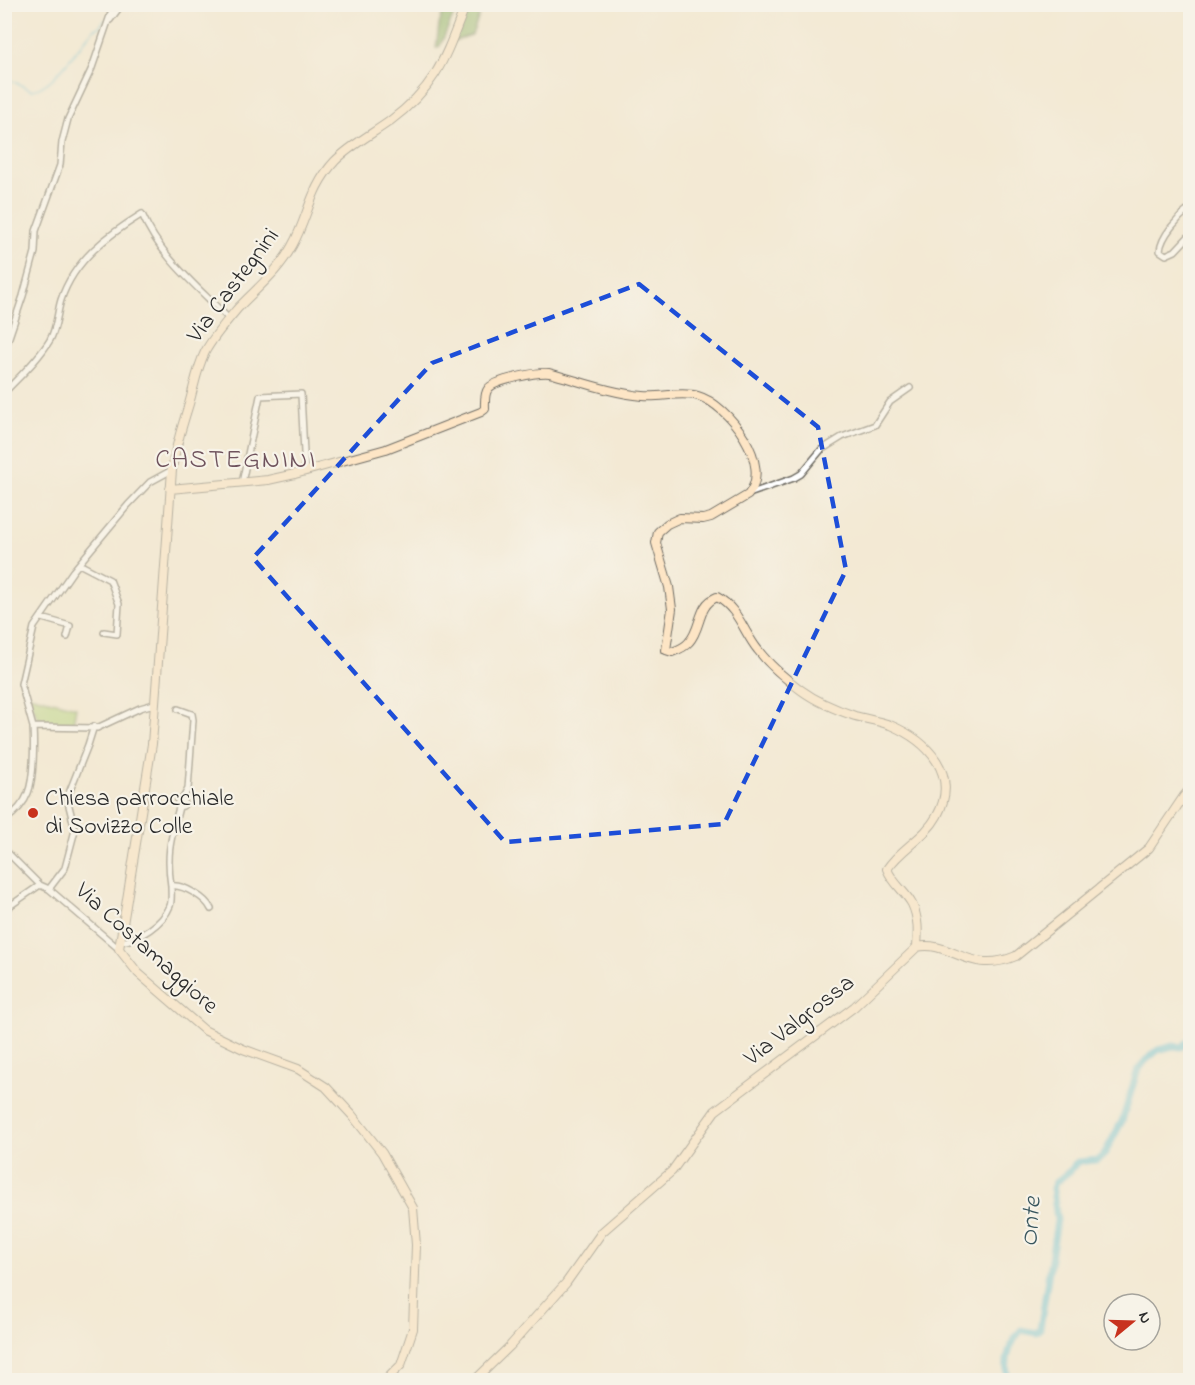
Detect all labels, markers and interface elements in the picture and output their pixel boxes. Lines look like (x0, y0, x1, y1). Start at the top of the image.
street label: Via Castegnini (178, 221, 289, 352)
district label: CASTEGNINI (155, 441, 317, 480)
place label: Chiesa parrocchiale di Sovizzo Colle (45, 782, 234, 845)
marker: Chiesa parrocchiale di Sovizzo Colle (26, 806, 40, 820)
street label: Via Costamaggiore (66, 874, 226, 1023)
street label: Via Valgrossa (736, 967, 863, 1076)
water label: Onte (1011, 1194, 1053, 1248)
north arrow (1102, 1292, 1162, 1352)
text: N (1131, 1309, 1157, 1327)

